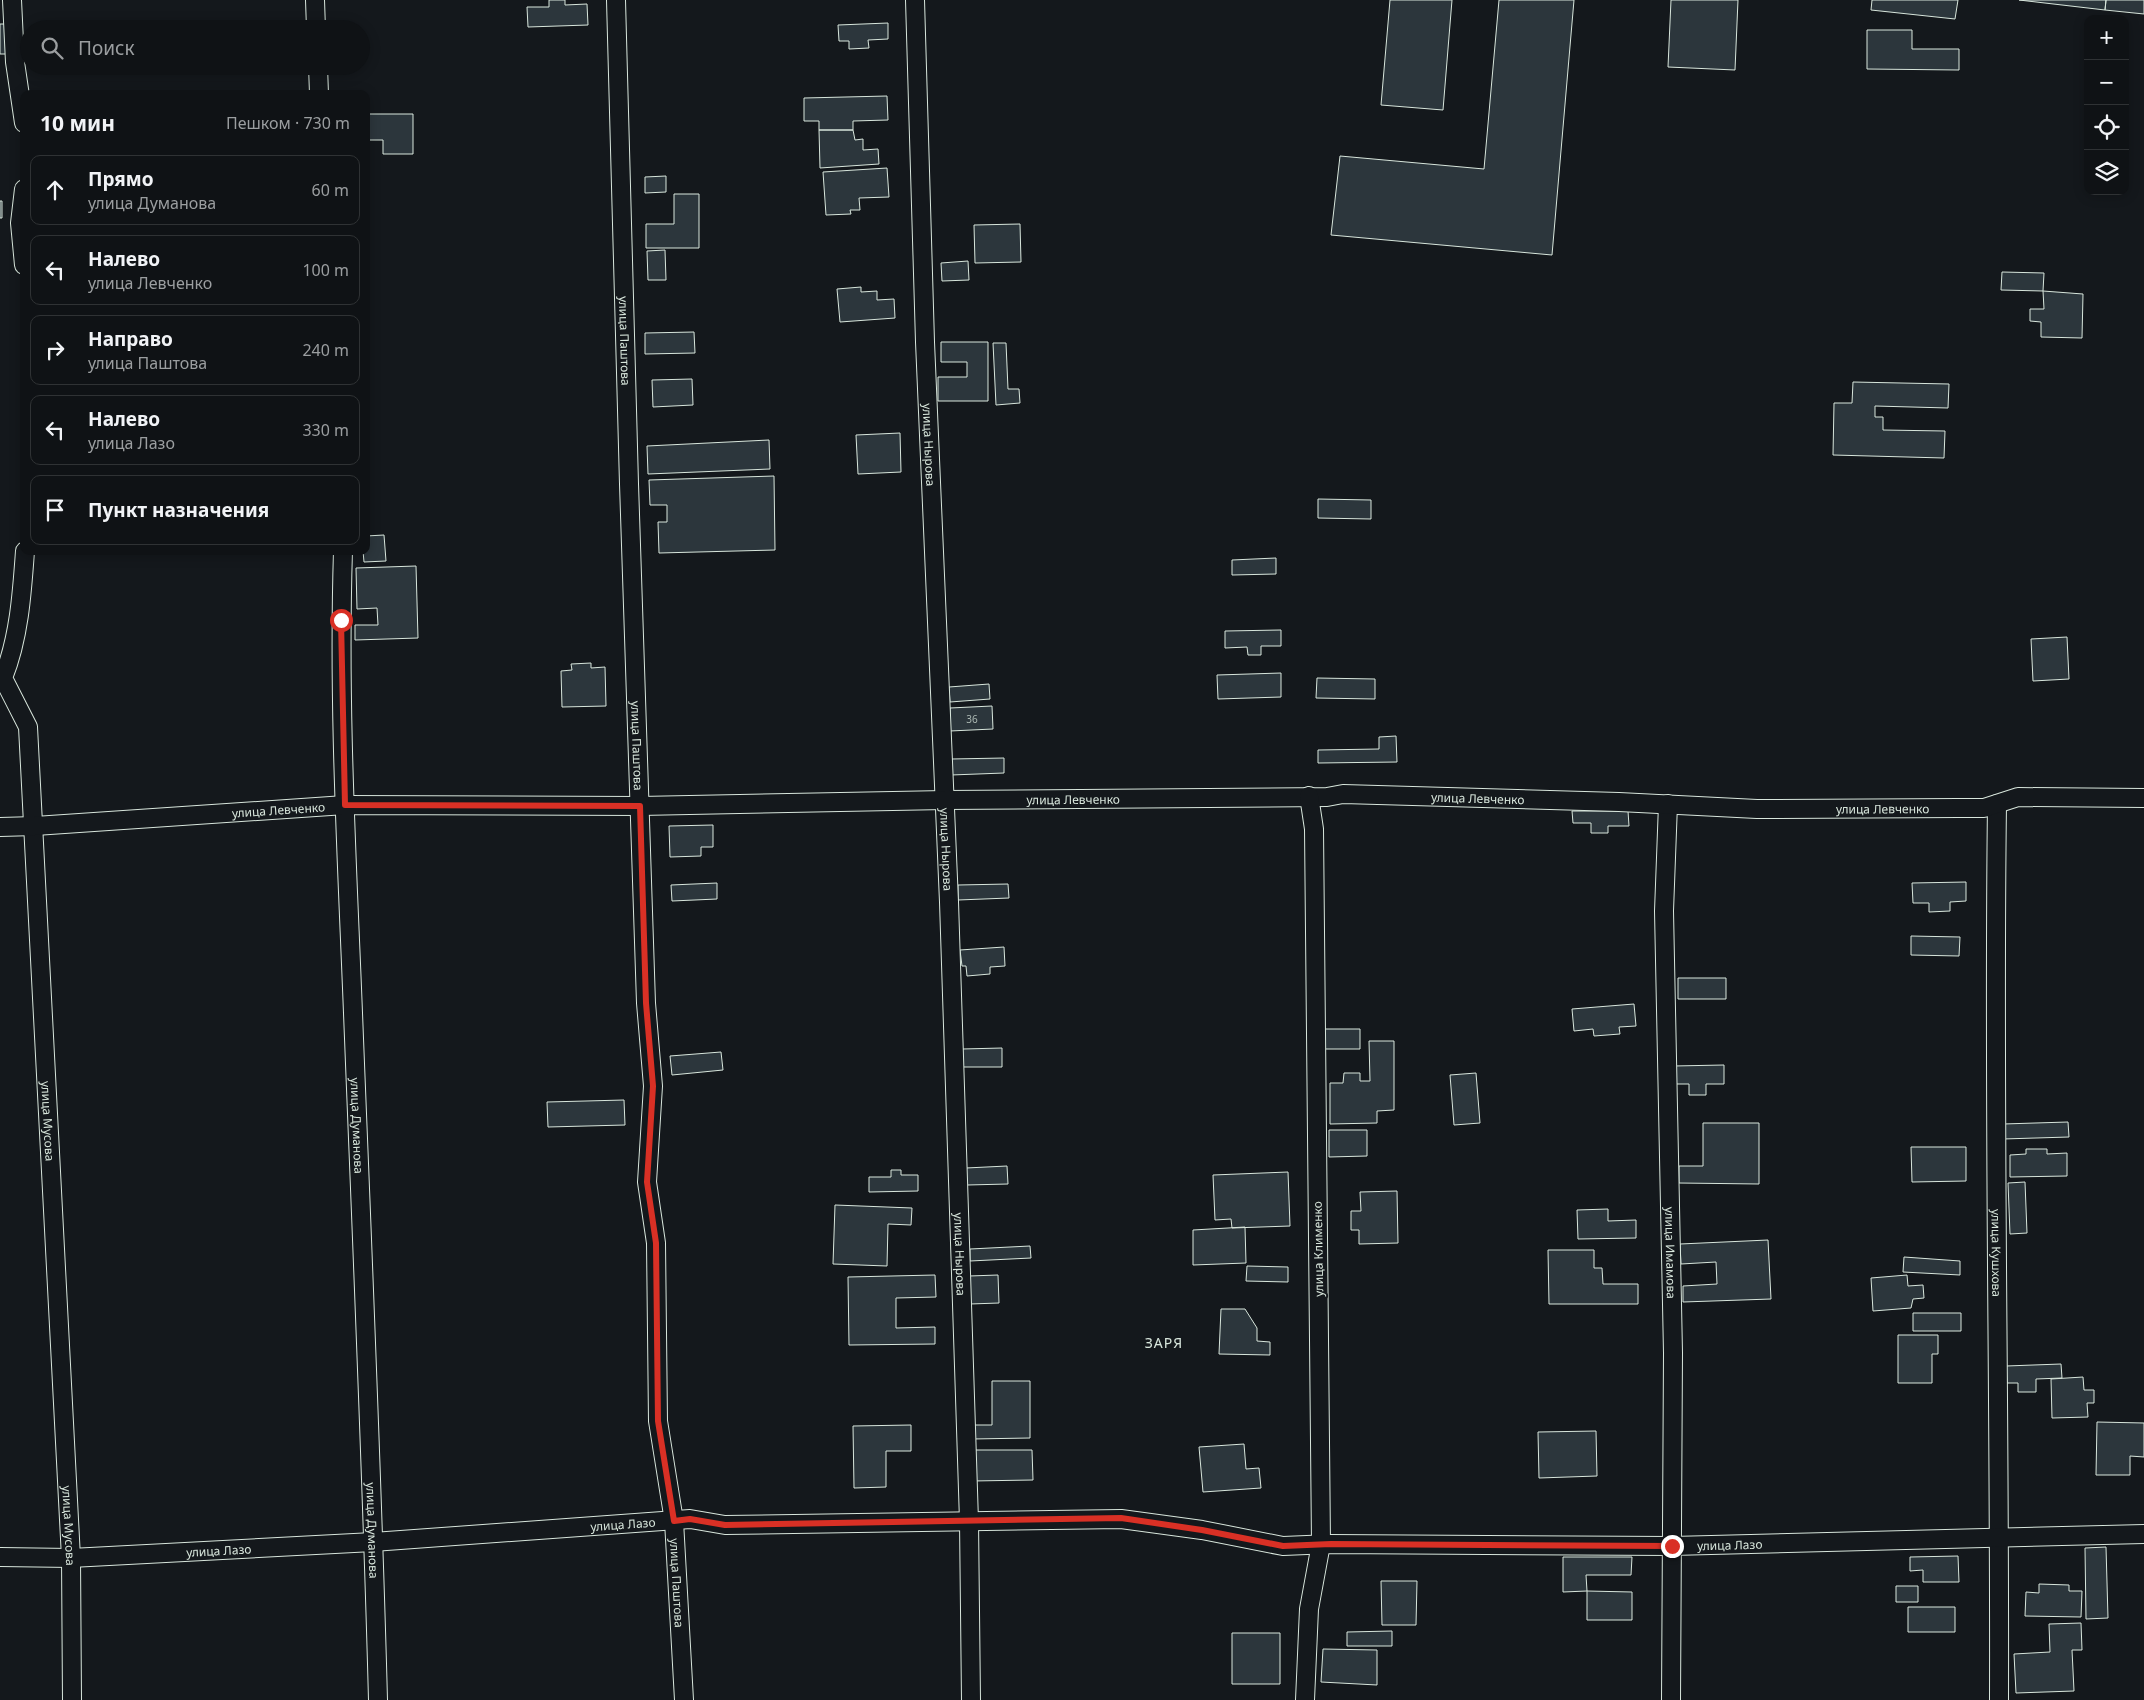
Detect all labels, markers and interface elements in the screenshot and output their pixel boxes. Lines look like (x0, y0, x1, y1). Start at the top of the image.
map controls (2084, 15, 2129, 195)
button: + (2084, 15, 2129, 60)
search box (20, 20, 370, 75)
icon: search (38, 34, 66, 62)
text: Поиск (78, 35, 134, 61)
button: − (2084, 60, 2129, 105)
button: locate (2084, 105, 2129, 150)
text: 10 мин (40, 109, 115, 137)
text: Пешком · 730 m (226, 112, 350, 134)
button: layers (2084, 150, 2129, 195)
text: Прямо (88, 166, 154, 192)
icon: ahead (41, 176, 69, 204)
text: 60 m (312, 179, 349, 201)
text: улица Думанова (88, 192, 216, 214)
text: Налево (88, 246, 160, 272)
icon: left (41, 256, 69, 284)
text: 100 m (302, 259, 349, 281)
text: улица Левченко (88, 272, 212, 294)
street label: улица Паштова (615, 296, 635, 386)
text: Направо (88, 326, 173, 352)
icon: right (41, 336, 69, 364)
text: 240 m (302, 339, 349, 361)
text: улица Паштова (88, 352, 207, 374)
street label: улица Нырова (919, 403, 940, 487)
text: Налево (88, 406, 160, 432)
icon: left (41, 416, 69, 444)
text: 330 m (302, 419, 349, 441)
text: улица Лазо (88, 432, 175, 454)
icon: arrive (41, 496, 69, 524)
text: Пункт назначения (88, 497, 269, 523)
route start (330, 609, 353, 632)
street label: улица Паштова (628, 701, 648, 791)
house number: 36 (966, 712, 978, 726)
street label: улица Левченко (1431, 788, 1525, 808)
street label: улица Левченко (1026, 790, 1120, 808)
street label: улица Левченко (231, 798, 326, 821)
street label: улица Левченко (1836, 800, 1929, 817)
street label: улица Нырова (936, 807, 957, 891)
street label: улица Думанова (347, 1077, 368, 1174)
street label: улица Мусова (38, 1081, 59, 1162)
street label: улица Клименко (1309, 1201, 1327, 1297)
street label: улица Имамова (1662, 1207, 1680, 1299)
street label: улица Кушхова (1988, 1209, 2006, 1297)
street label: улица Нырова (951, 1212, 970, 1296)
district label: ЗАРЯ (1145, 1333, 1183, 1352)
street label: улица Думанова (363, 1482, 383, 1579)
street label: улица Мусова (59, 1485, 80, 1566)
street label: улица Лазо (590, 1513, 656, 1535)
route end (1661, 1535, 1684, 1558)
street label: улица Лазо (1697, 1535, 1763, 1554)
street label: улица Паштова (666, 1538, 688, 1628)
street label: улица Лазо (186, 1540, 252, 1560)

